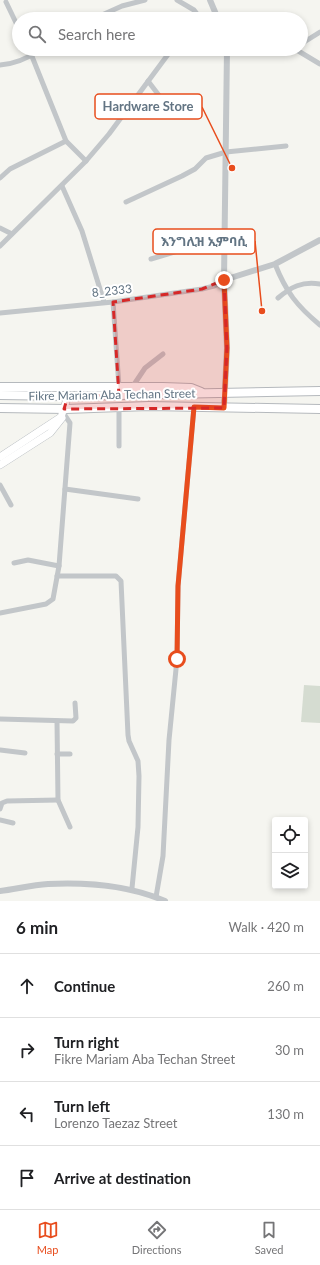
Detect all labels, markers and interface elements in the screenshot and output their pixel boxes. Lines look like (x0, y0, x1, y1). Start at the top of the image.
search box (12, 12, 308, 56)
icon: search (26, 23, 48, 45)
text: Search here (58, 25, 135, 43)
callout: Hardware Store (95, 94, 202, 119)
text: Hardware Store (103, 98, 194, 114)
callout: እንግሊዝ ኢምባሲ (153, 229, 255, 254)
text: እንግሊዝ ኢምባሲ (161, 233, 247, 249)
route end (215, 271, 233, 289)
street label: 8_2333 (91, 281, 133, 300)
street label: Fikre Mariam Aba Techan Street (28, 386, 196, 403)
route start (168, 650, 186, 668)
map controls (272, 817, 308, 889)
button: locate (272, 817, 308, 853)
button: layers (272, 853, 308, 889)
text: 6 min (16, 917, 58, 938)
text: Walk · 420 m (228, 919, 304, 935)
icon: ahead (16, 975, 38, 997)
text: Continue (54, 977, 115, 995)
text: 260 m (267, 978, 304, 994)
text: Turn right (54, 1033, 119, 1051)
icon: right (16, 1039, 38, 1061)
text: 30 m (275, 1042, 304, 1058)
text: Fikre Mariam Aba Techan Street (54, 1051, 235, 1067)
text: Turn left (54, 1097, 110, 1115)
icon: left (16, 1103, 38, 1125)
text: 130 m (267, 1106, 304, 1122)
text: Lorenzo Taezaz Street (54, 1115, 178, 1131)
icon: arrive (16, 1167, 38, 1189)
text: Arrive at destination (54, 1169, 191, 1187)
tab: Map (37, 1219, 59, 1256)
tab: Directions (132, 1219, 181, 1256)
tab: Saved (255, 1219, 283, 1256)

